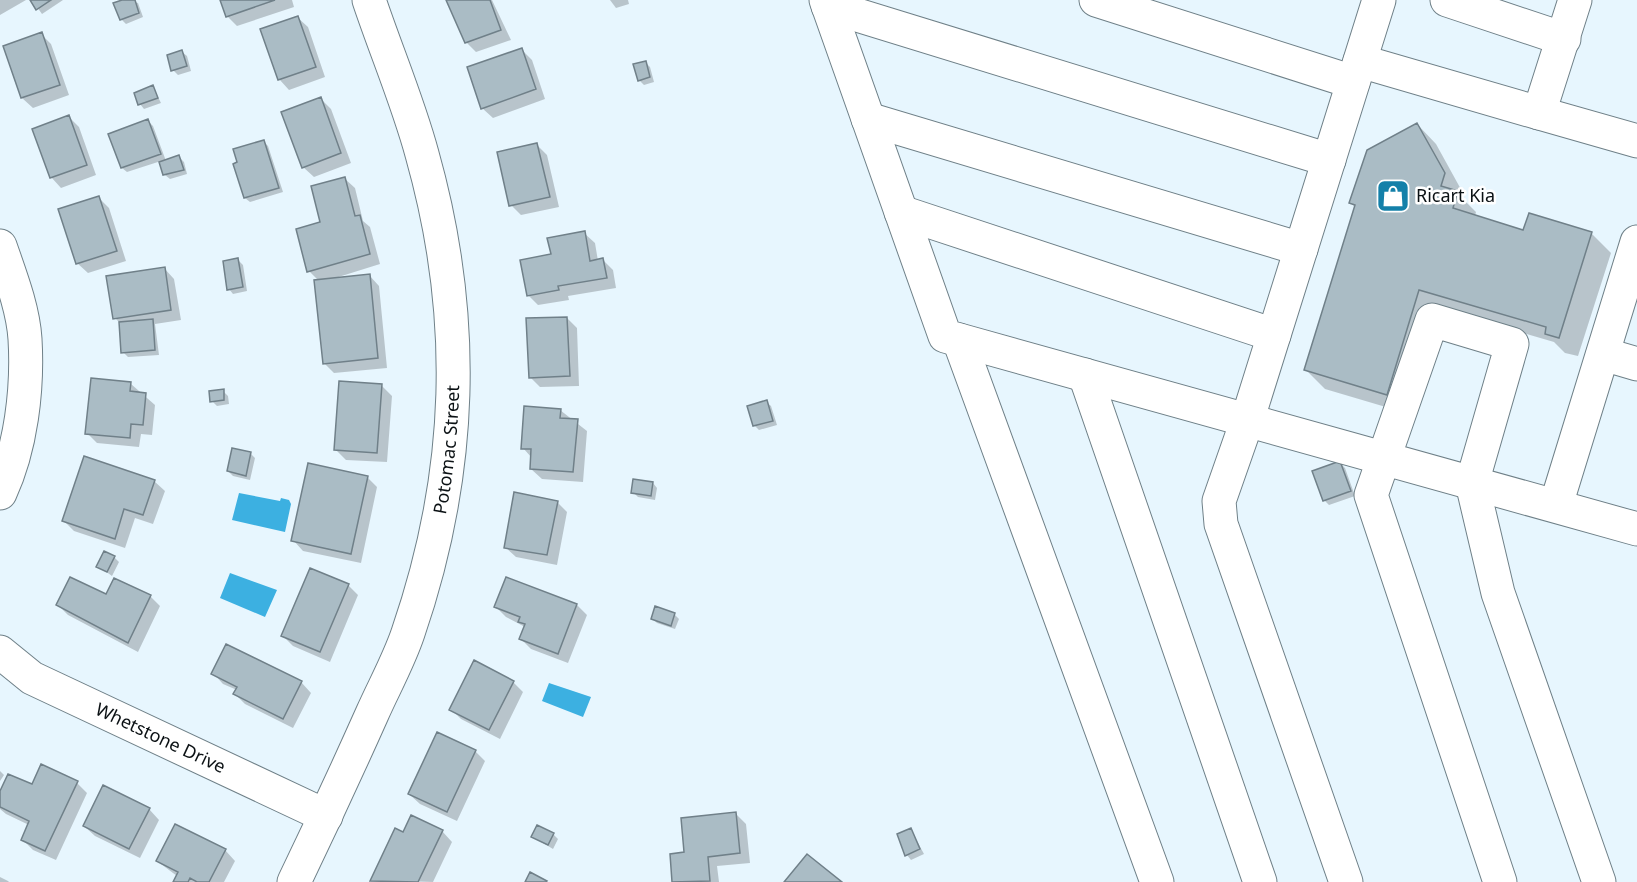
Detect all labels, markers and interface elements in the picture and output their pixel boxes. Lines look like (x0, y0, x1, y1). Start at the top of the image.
shop icon: Ricart Kia (1375, 178, 1411, 214)
place label: Ricart Kia (1416, 183, 1495, 207)
street label: Potomac Street (427, 384, 464, 516)
street label: Whetstone Drive (92, 697, 230, 778)

